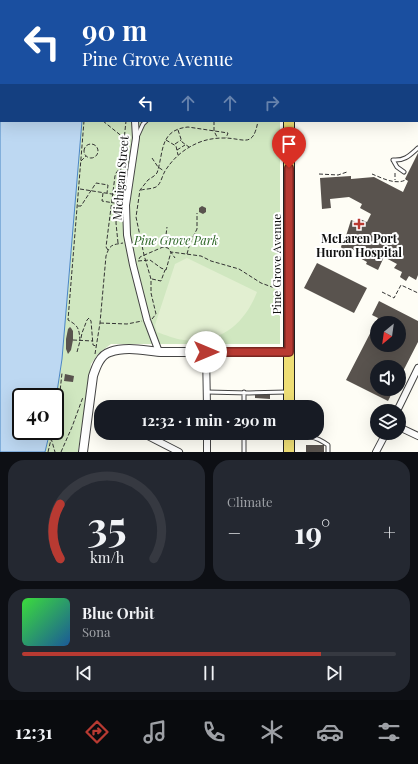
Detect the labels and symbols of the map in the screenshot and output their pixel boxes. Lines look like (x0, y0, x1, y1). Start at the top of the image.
pin (272, 127, 306, 168)
street label: Michigan Street (108, 134, 132, 221)
street label: Pine Grove Avenue (268, 214, 284, 314)
marker: McLaren Port Huron Hospital (353, 218, 365, 230)
place label: McLaren Port Huron Hospital (316, 230, 402, 260)
park label: Pine Grove Park (133, 232, 218, 248)
north arrow (370, 316, 406, 352)
position arrow (185, 331, 227, 373)
speed limit sign: 40 (12, 388, 64, 440)

